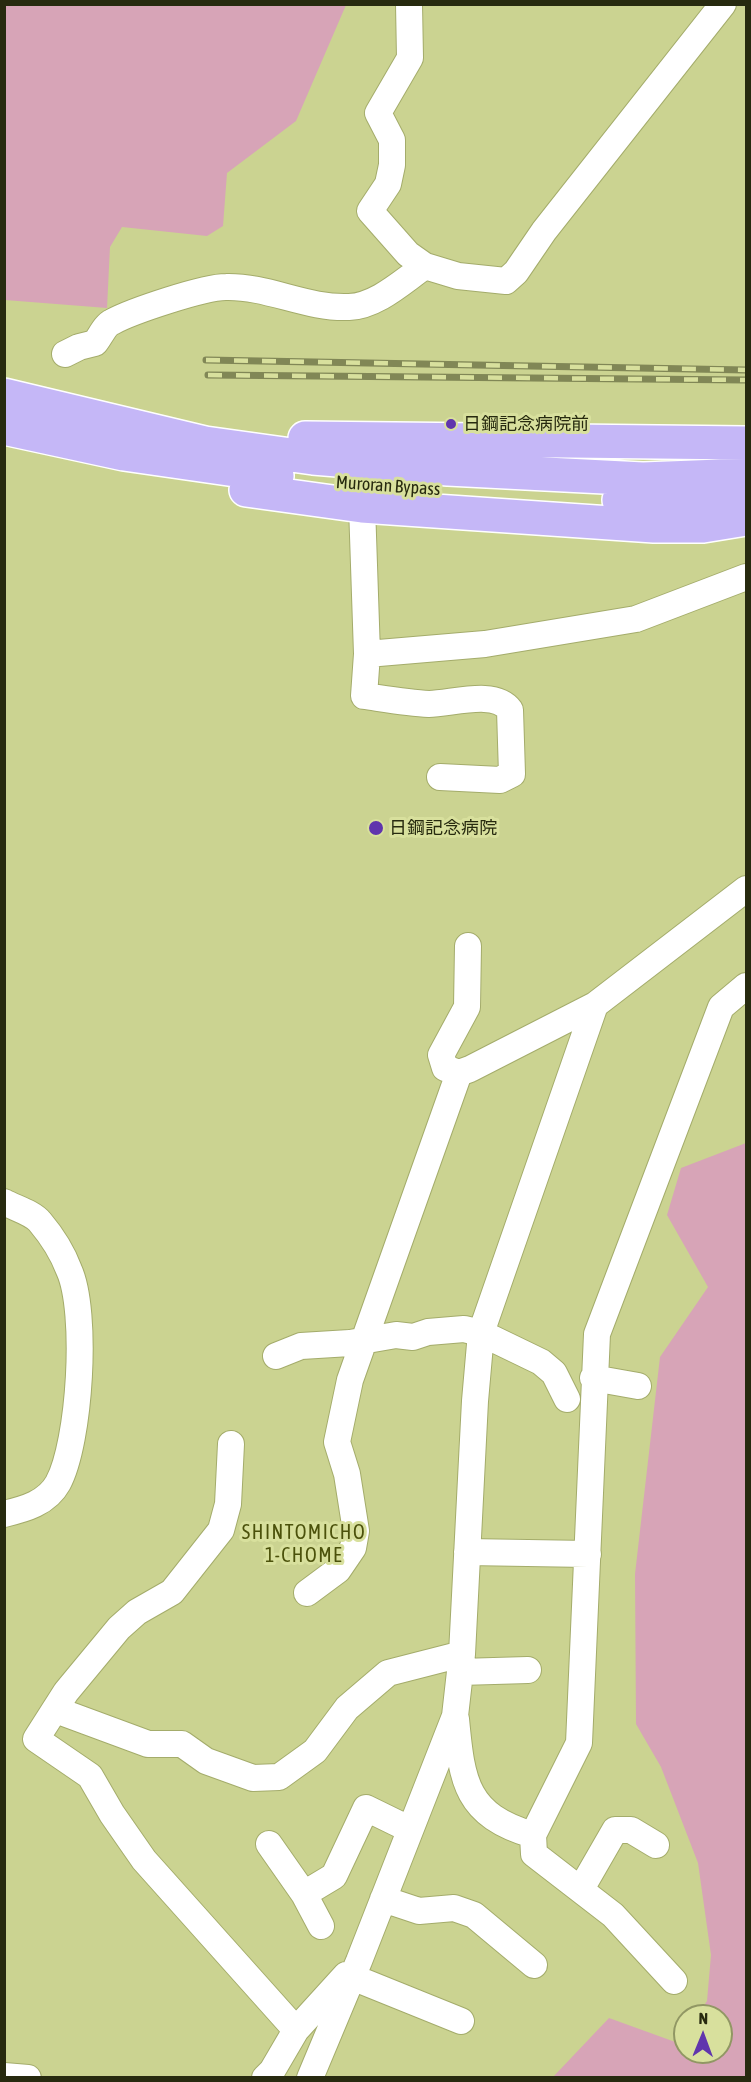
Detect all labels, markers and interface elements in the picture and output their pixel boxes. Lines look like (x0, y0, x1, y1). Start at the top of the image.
place label: 日鋼記念病院前 (463, 413, 589, 435)
marker: 日鋼記念病院前 (444, 417, 458, 431)
street label: Muroran Bypass (335, 472, 441, 500)
place label: 日鋼記念病院 (389, 817, 497, 839)
marker: 日鋼記念病院 (367, 819, 385, 837)
district label: SHINTOMICHO 1-CHOME (242, 1521, 366, 1568)
north arrow (673, 2004, 733, 2064)
text: N (698, 2009, 708, 2027)

